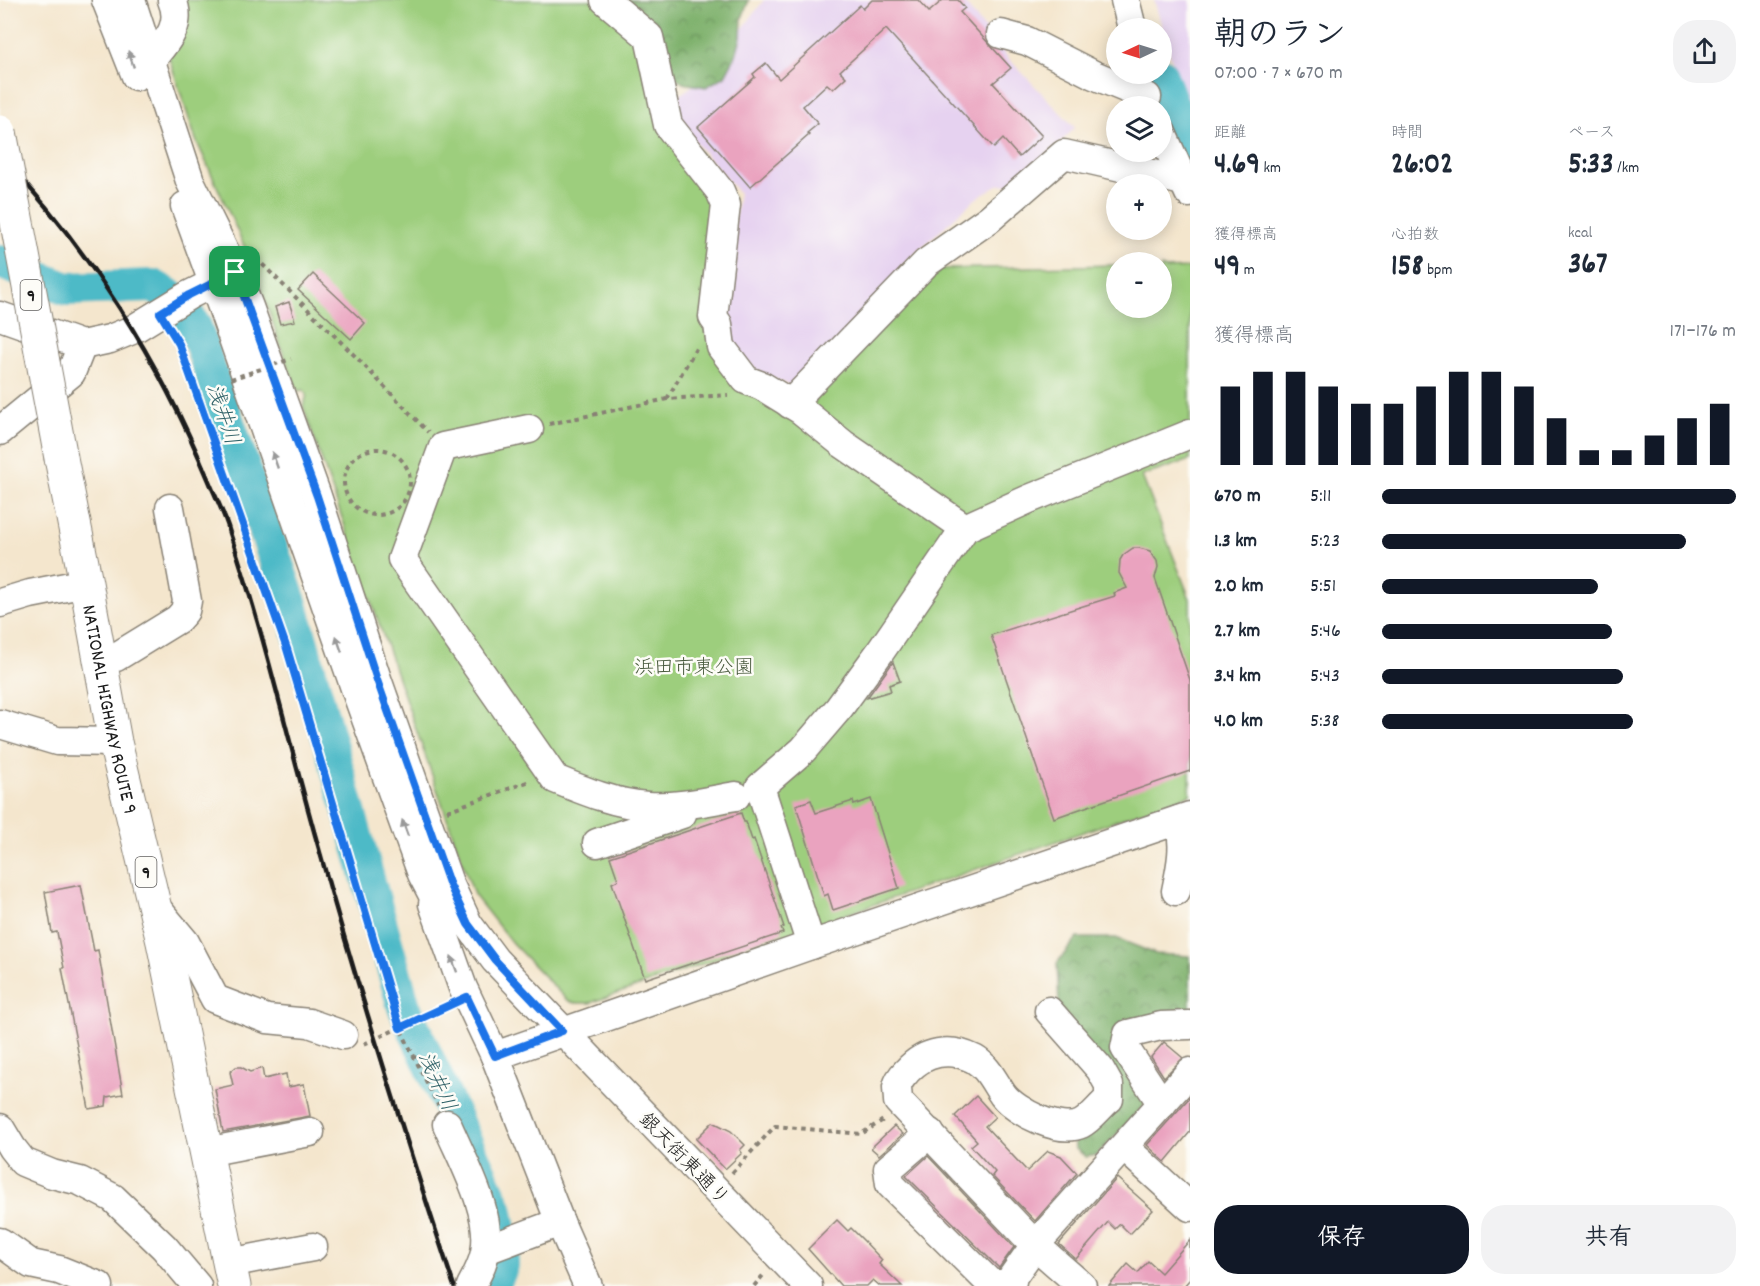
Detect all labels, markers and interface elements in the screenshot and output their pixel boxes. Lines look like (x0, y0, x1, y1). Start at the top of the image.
text: 朝のラン (1214, 14, 1346, 61)
north arrow (1106, 18, 1172, 84)
map controls (1106, 18, 1172, 318)
button: share (1673, 20, 1736, 83)
one-way arrow (125, 50, 135, 68)
text: 07:00 · 7 × 670 m (1214, 60, 1343, 88)
button: layers (1106, 96, 1172, 162)
text: 距離 (1214, 122, 1246, 145)
text: 時間 (1391, 122, 1423, 145)
text: ペース (1568, 122, 1615, 145)
text: 4.69 (1214, 145, 1260, 188)
text: 26:02 (1391, 145, 1453, 188)
text: 5:33 (1568, 145, 1614, 188)
text: km (1260, 157, 1281, 180)
text: /km (1614, 157, 1639, 180)
button: + (1106, 174, 1172, 240)
text: kcal (1568, 222, 1592, 245)
text: 獲得標高 (1214, 224, 1278, 247)
text: 心拍数 (1391, 224, 1439, 247)
text: 367 (1568, 245, 1608, 288)
pin (209, 246, 260, 297)
text: 49 (1214, 247, 1240, 290)
text: 158 (1391, 247, 1424, 290)
button: − (1106, 252, 1172, 318)
icon: arrive (218, 255, 251, 288)
text: m (1240, 259, 1255, 282)
text: bpm (1424, 259, 1452, 282)
road number: 9 (20, 280, 42, 310)
text: 171–176 m (1670, 318, 1736, 346)
text: 獲得標高 (1214, 323, 1294, 351)
water label: 浅井川 (197, 380, 246, 450)
one-way arrow (270, 451, 280, 469)
text: 670 m (1214, 483, 1261, 511)
text: 5:11 (1310, 483, 1331, 511)
text: 1.3 km (1214, 528, 1257, 556)
text: 5:23 (1310, 528, 1340, 556)
text: 2.0 km (1214, 573, 1263, 601)
text: 5:51 (1310, 573, 1336, 601)
street label: NATIONAL HIGHWAY ROUTE 9 (73, 603, 143, 817)
text: 2.7 km (1214, 618, 1260, 646)
text: 5:46 (1310, 618, 1341, 646)
one-way arrow (334, 635, 344, 653)
park label: 浜田市東公園 (634, 655, 754, 683)
text: 3.4 km (1214, 663, 1261, 691)
text: 5:43 (1310, 663, 1340, 691)
text: 4.0 km (1214, 708, 1263, 736)
text: 5:38 (1310, 708, 1339, 736)
one-way arrow (399, 818, 409, 836)
road number: 9 (136, 857, 156, 887)
one-way arrow (449, 955, 459, 973)
water label: 浅井川 (408, 1047, 462, 1117)
street label: 銀天街東通り (631, 1107, 735, 1213)
button: 保存 (1214, 1205, 1469, 1274)
button: 共有 (1481, 1205, 1736, 1274)

